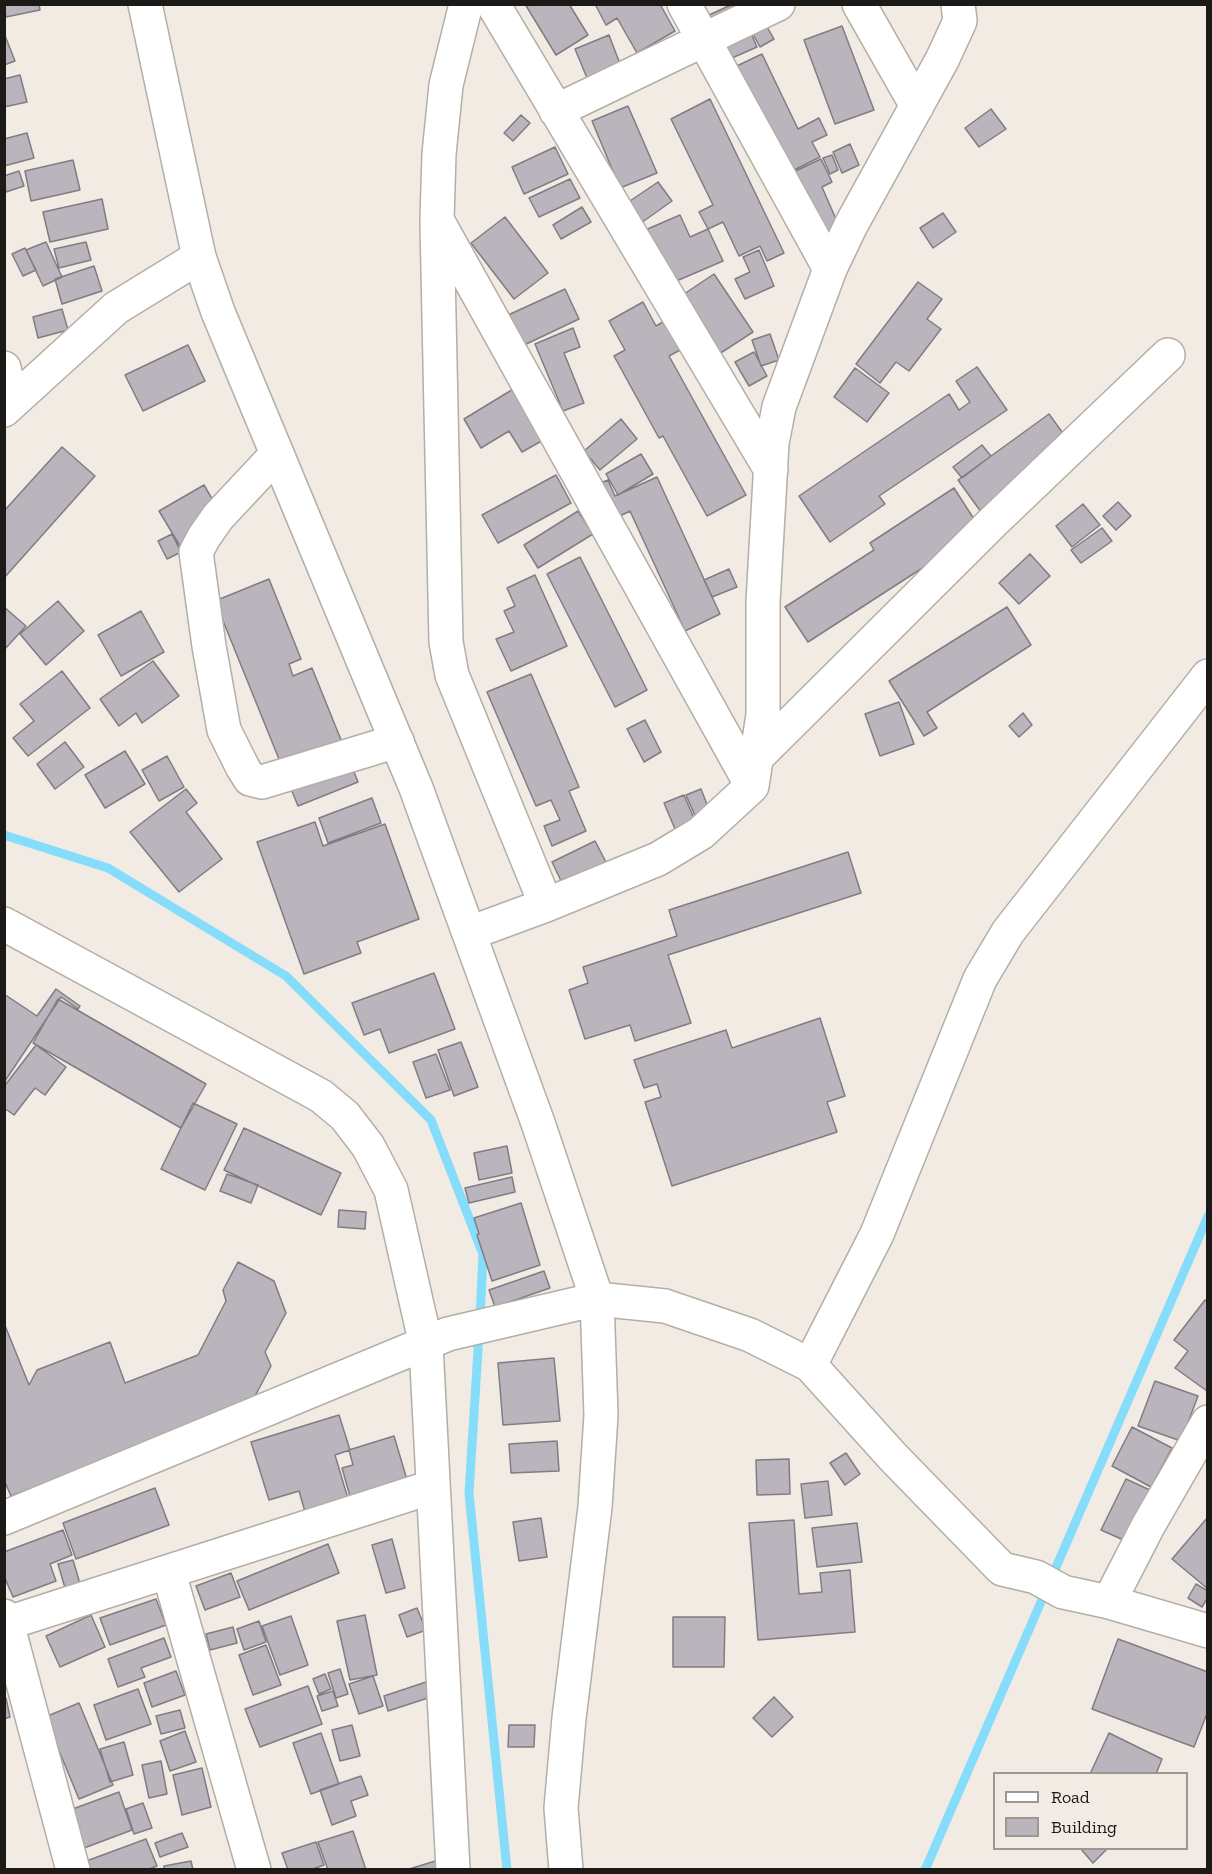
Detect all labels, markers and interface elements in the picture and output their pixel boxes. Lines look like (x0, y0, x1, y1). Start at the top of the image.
legend (993, 1772, 1188, 1850)
text: Road (1051, 1786, 1090, 1808)
text: Building (1051, 1816, 1117, 1838)

